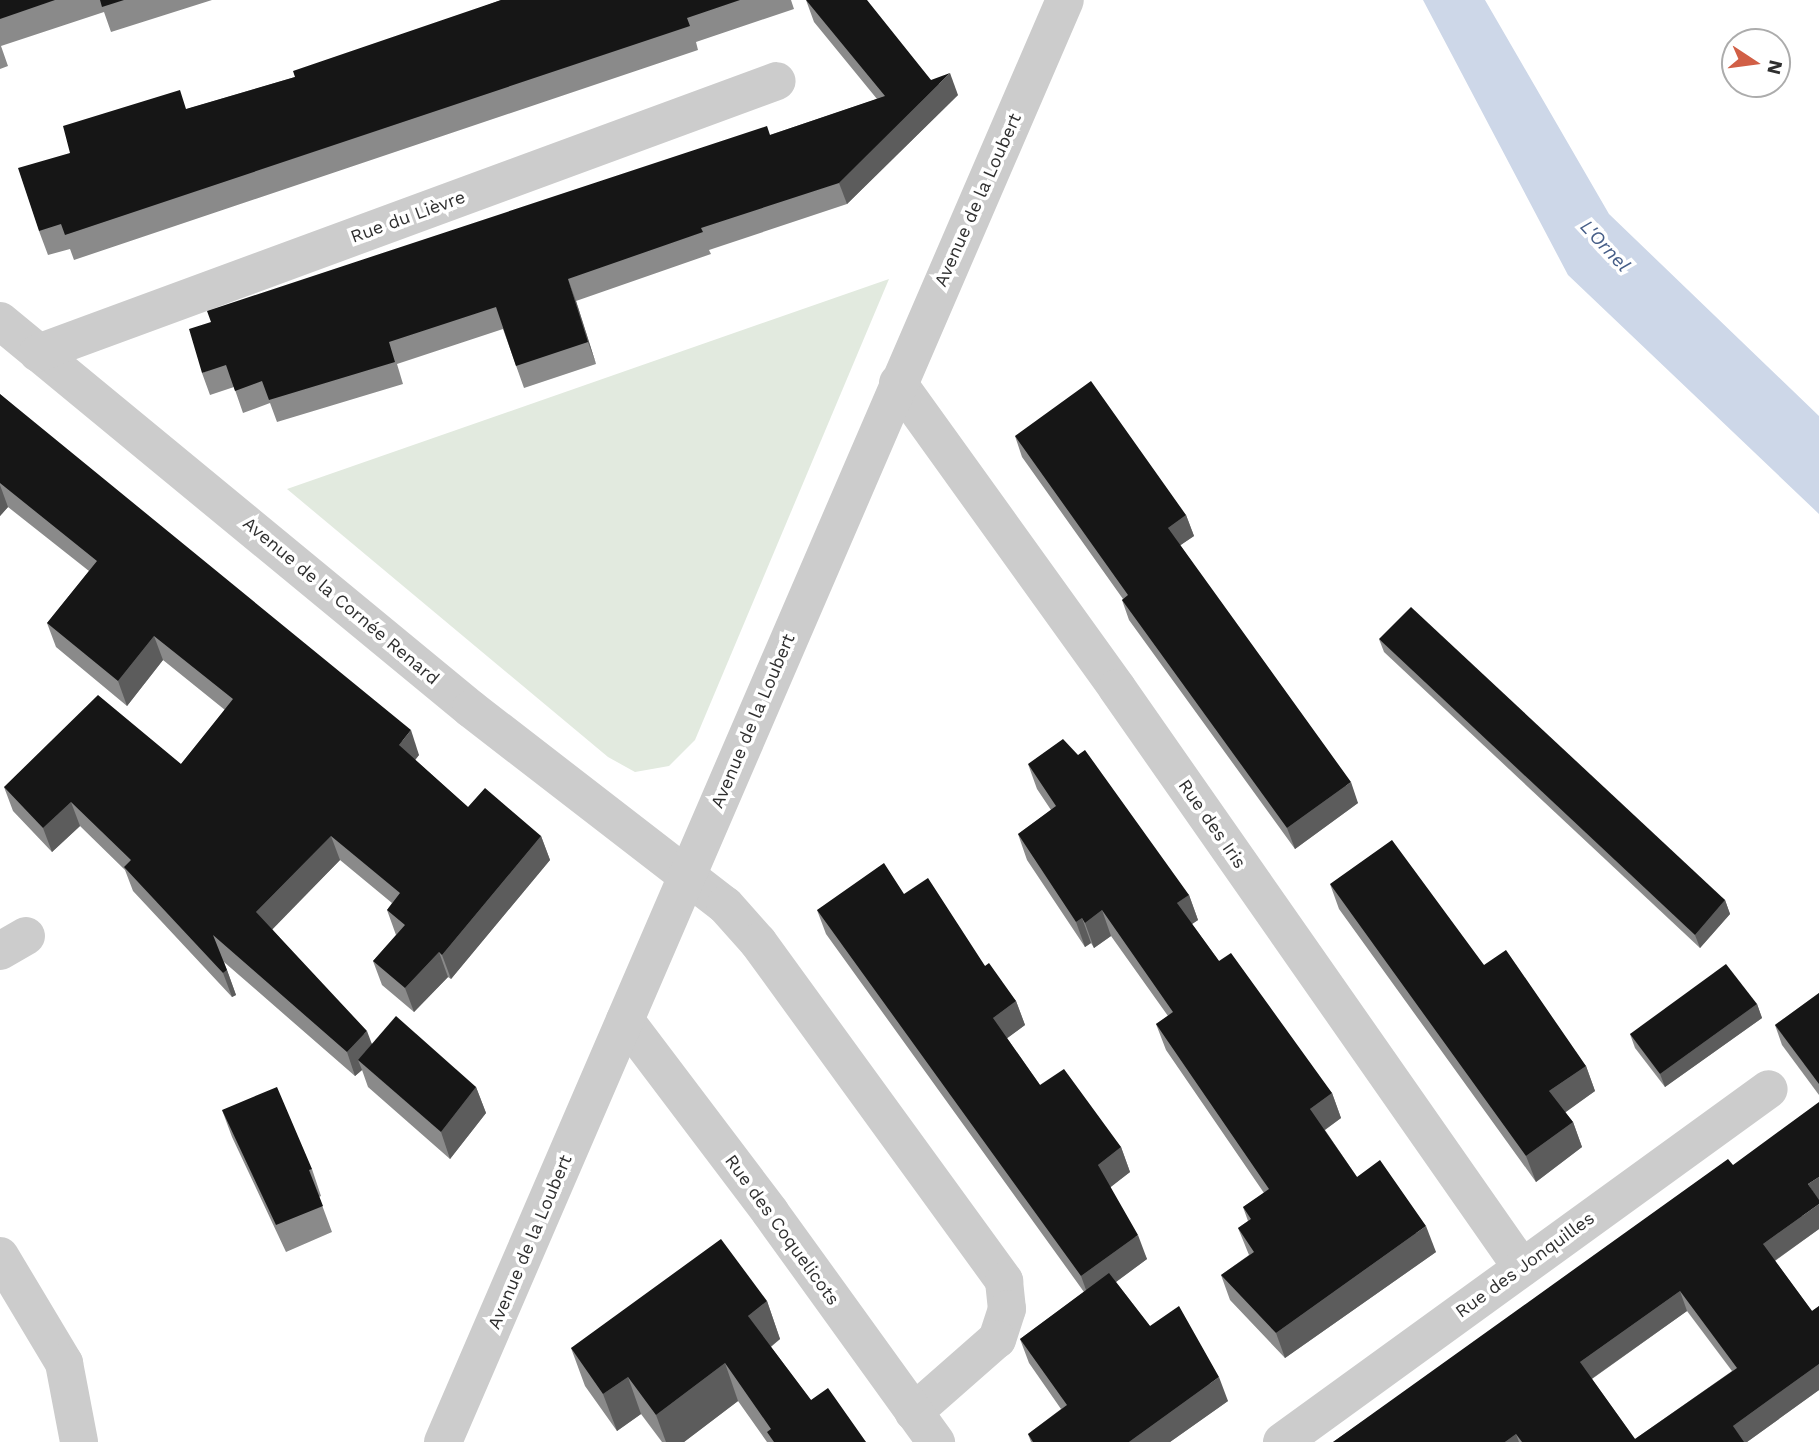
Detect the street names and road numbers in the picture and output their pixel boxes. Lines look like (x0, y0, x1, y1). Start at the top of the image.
street label: Avenue de la Loubert (930, 110, 1026, 290)
street label: Rue du Lièvre (348, 186, 468, 248)
street label: Avenue de la Cornée Renard (238, 512, 444, 690)
street label: Avenue de la Loubert (706, 630, 800, 812)
street label: Rue des Iris (1173, 775, 1251, 873)
street label: Avenue de la Loubert (483, 1151, 577, 1333)
street label: Rue des Coquelicots (720, 1151, 844, 1309)
street label: Rue des Jonquilles (1451, 1207, 1599, 1323)

